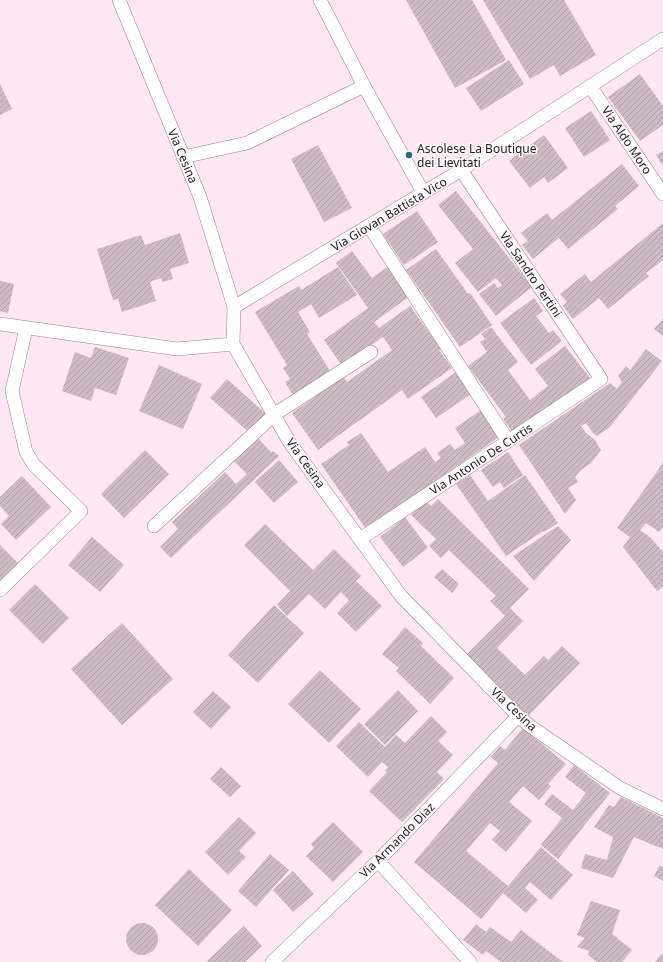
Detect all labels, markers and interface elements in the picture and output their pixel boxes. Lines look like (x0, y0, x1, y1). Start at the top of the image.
street label: Via Aldo Moro (598, 103, 656, 177)
street label: Via Cesina (164, 126, 202, 186)
place label: Ascolese La Boutique dei Lievitati (417, 140, 537, 171)
marker: Ascolese La Boutique dei Lievitati (404, 150, 414, 160)
street label: Via Giovan Battista Vico (328, 173, 450, 255)
street label: Via Sandro Pertini (496, 228, 566, 320)
street label: Via Antonio De Curtis (426, 419, 536, 499)
street label: Via Cesina (283, 435, 329, 491)
street label: Via Cesina (487, 683, 541, 735)
street label: Via Armando Diaz (356, 798, 439, 881)

